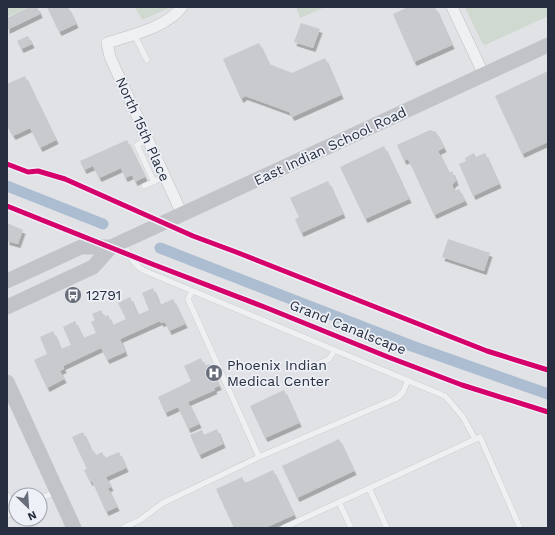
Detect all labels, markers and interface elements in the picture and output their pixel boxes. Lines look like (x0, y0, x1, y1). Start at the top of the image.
street label: North 15th Place (113, 74, 173, 184)
street label: East Indian School Road (251, 104, 409, 188)
bus stop icon: 12791 (63, 285, 83, 305)
place label: 12791 (86, 287, 121, 303)
street label: Grand Canalscape (287, 296, 409, 358)
place label: Phoenix Indian Medical Center (227, 357, 330, 389)
hospital icon: Phoenix Indian Medical Center (204, 363, 224, 383)
north arrow (8, 487, 48, 527)
text: N (26, 508, 38, 523)

